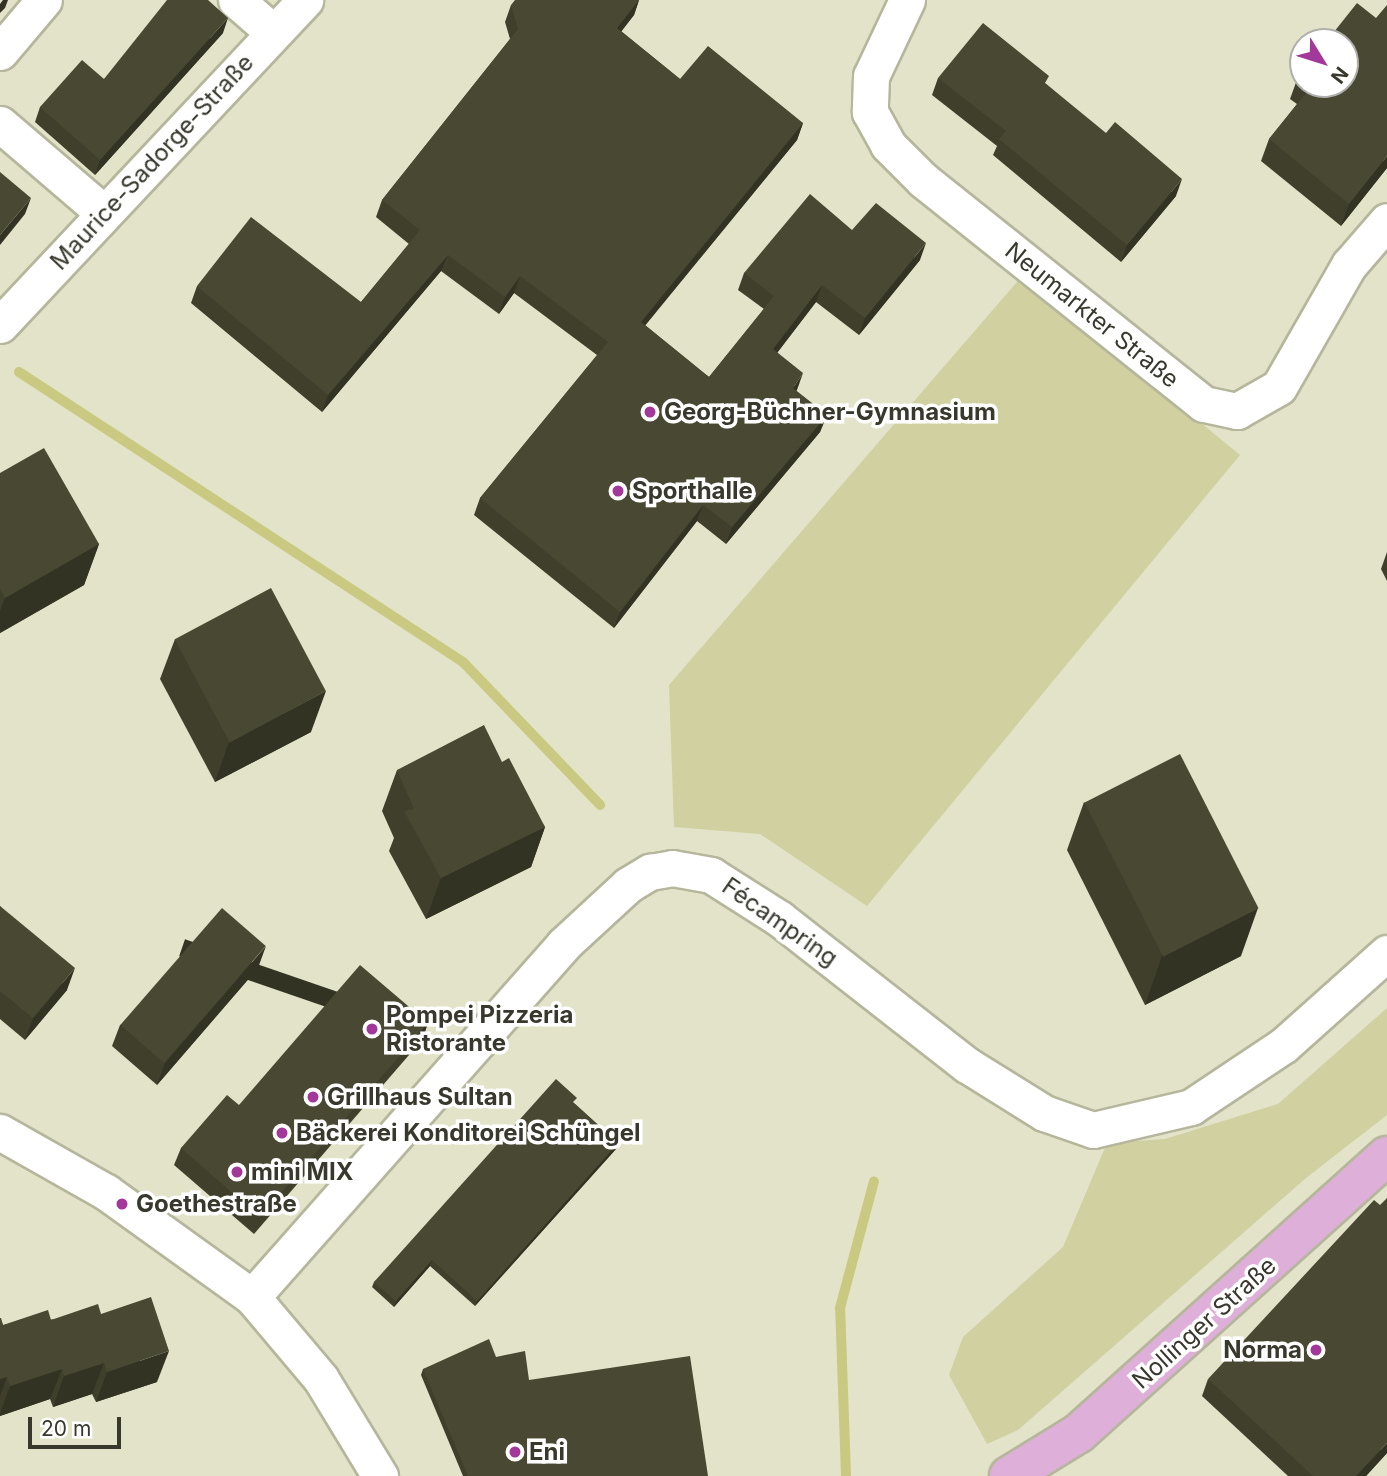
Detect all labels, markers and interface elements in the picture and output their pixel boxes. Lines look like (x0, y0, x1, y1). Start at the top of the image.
north arrow (1289, 28, 1359, 98)
street label: Maurice-Sadorge-Straße (45, 48, 259, 276)
text: N (1326, 62, 1353, 88)
street label: Neumarkter Straße (999, 236, 1185, 394)
place label: Georg-Büchner-Gymnasium (664, 398, 996, 426)
marker: Georg-Büchner-Gymnasium (642, 404, 658, 420)
place label: Sporthalle (632, 477, 753, 505)
marker: Sporthalle (610, 483, 626, 499)
street label: Fécampring (717, 872, 843, 972)
place label: Pompei Pizzeria Ristorante (386, 1001, 573, 1057)
marker: Pompei Pizzeria Ristorante (364, 1021, 380, 1037)
place label: Grillhaus Sultan (327, 1083, 513, 1111)
marker: Grillhaus Sultan (305, 1089, 321, 1105)
place label: Bäckerei Konditorei Schüngel (296, 1119, 640, 1147)
marker: Bäckerei Konditorei Schüngel (274, 1125, 290, 1141)
place label: mini MIX (251, 1158, 353, 1186)
marker: mini MIX (229, 1164, 245, 1180)
place label: Goethestraße (136, 1190, 297, 1218)
marker: Goethestraße (114, 1196, 130, 1212)
street label: Nollinger Straße (1126, 1251, 1282, 1395)
place label: Norma (1223, 1336, 1302, 1364)
marker: Norma (1308, 1342, 1324, 1358)
scale bar (32, 1402, 124, 1446)
text: 20 m (41, 1416, 91, 1441)
place label: Eni (529, 1438, 565, 1466)
marker: Eni (507, 1444, 523, 1460)

